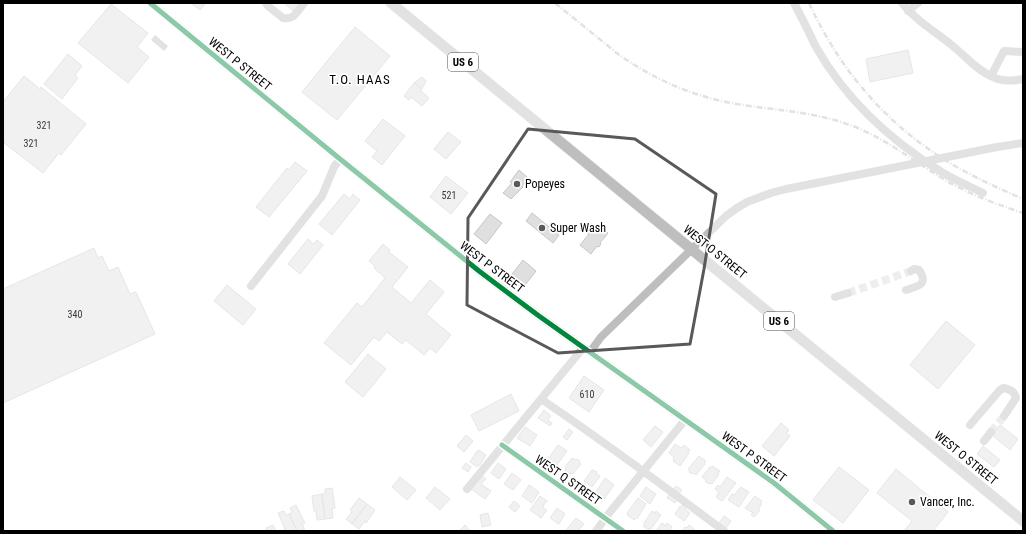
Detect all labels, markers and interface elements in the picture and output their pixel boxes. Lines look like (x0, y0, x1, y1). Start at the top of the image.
street label: WEST P STREET (206, 34, 274, 94)
road number: US 6 (448, 53, 478, 71)
district label: T.O. HAAS (329, 72, 391, 87)
house number: 321 (37, 120, 51, 131)
house number: 321 (24, 138, 38, 149)
place label: Popeyes (525, 177, 565, 191)
marker: Popeyes (512, 179, 522, 189)
house number: 521 (442, 190, 456, 201)
place label: Super Wash (550, 221, 606, 235)
street label: WEST O STREET (681, 222, 749, 282)
marker: Super Wash (537, 223, 547, 233)
street label: WEST P STREET (457, 238, 527, 296)
house number: 340 (68, 309, 82, 320)
road number: US 6 (764, 312, 794, 330)
house number: 610 (580, 389, 594, 400)
street label: WEST O STREET (932, 428, 1000, 488)
street label: WEST P STREET (719, 429, 789, 485)
street label: WEST Q STREET (532, 452, 604, 508)
place label: Vancer, Inc. (920, 495, 975, 509)
marker: Vancer, Inc. (907, 497, 917, 507)

